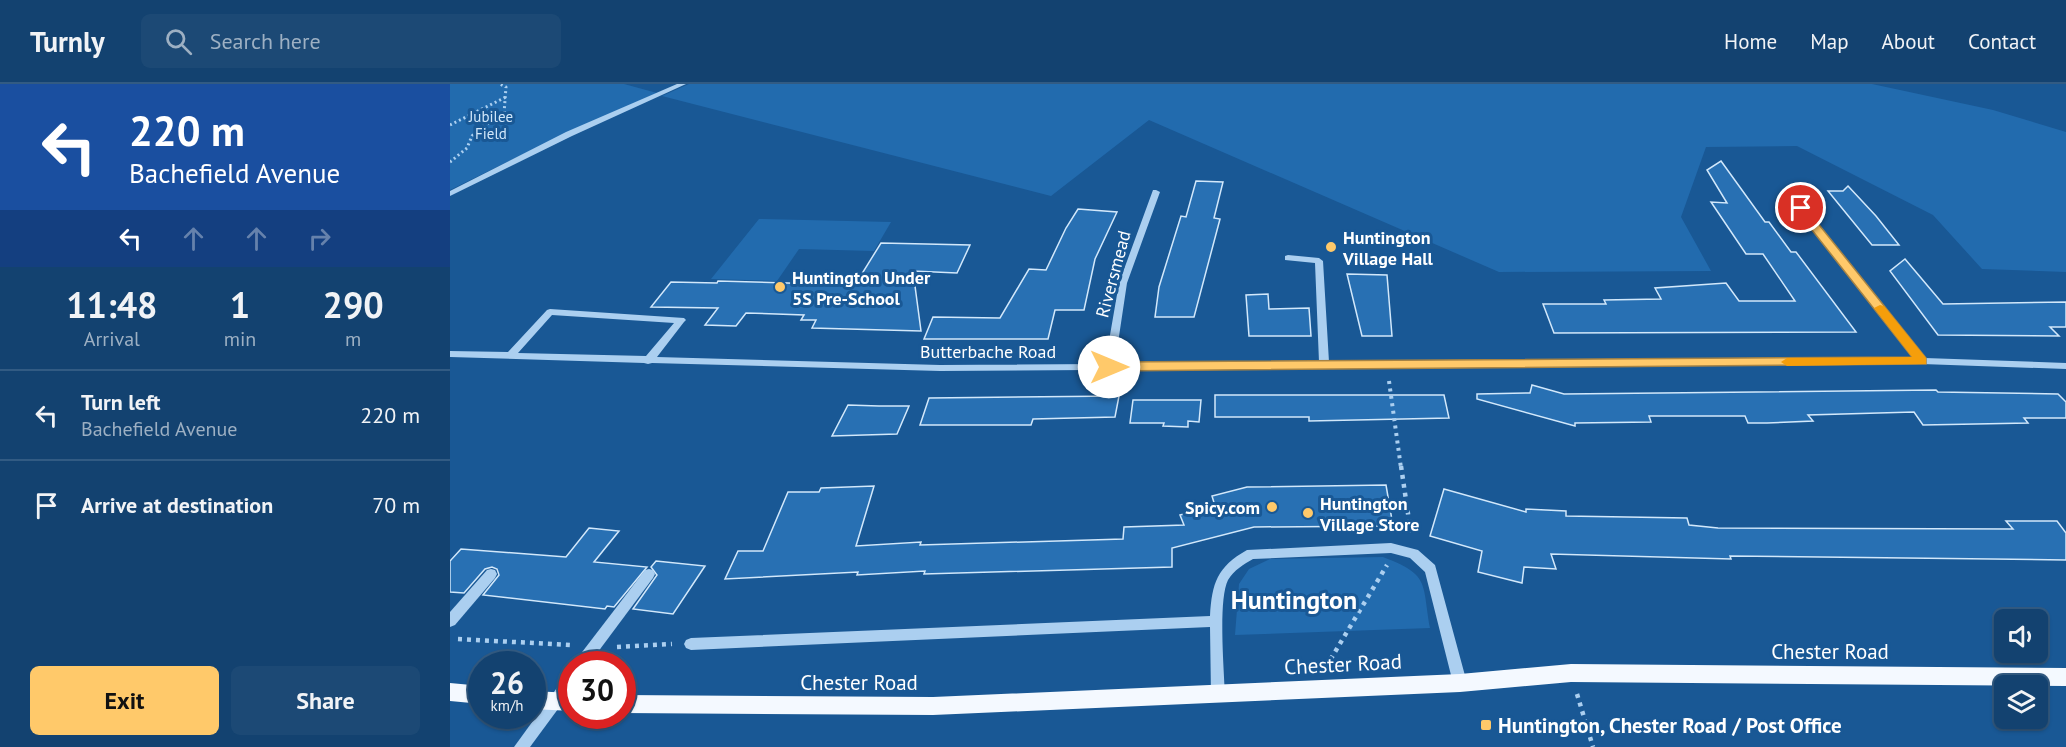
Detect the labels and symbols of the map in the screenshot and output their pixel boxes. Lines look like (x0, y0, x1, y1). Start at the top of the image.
park label: Jubilee Field (468, 107, 513, 143)
pin (1775, 182, 1826, 233)
place label: Huntington Village Hall (1342, 226, 1433, 270)
street label: Riversmead (1090, 228, 1136, 320)
marker: Huntington Village Hall (1324, 240, 1338, 254)
place label: Huntington Under 5S Pre-School (792, 266, 931, 310)
marker: Huntington Under 5S Pre-School (773, 280, 787, 294)
position arrow (1077, 335, 1141, 399)
street label: Butterbache Road (920, 340, 1056, 363)
place label: Huntington Village Store (1319, 492, 1419, 536)
place label: Spicy.com (1185, 496, 1260, 519)
marker: Spicy.com (1265, 500, 1279, 514)
marker: Huntington Village Store (1301, 506, 1315, 520)
district label: Huntington (1231, 583, 1357, 616)
street label: Chester Road (1771, 638, 1889, 665)
street label: Chester Road (1283, 647, 1403, 681)
speed limit sign: 30 (558, 651, 636, 729)
street label: Chester Road (800, 669, 918, 696)
place label: Huntington, Chester Road / Post Office (1498, 712, 1842, 739)
marker: Huntington, Chester Road / Post Office (1479, 718, 1493, 732)

